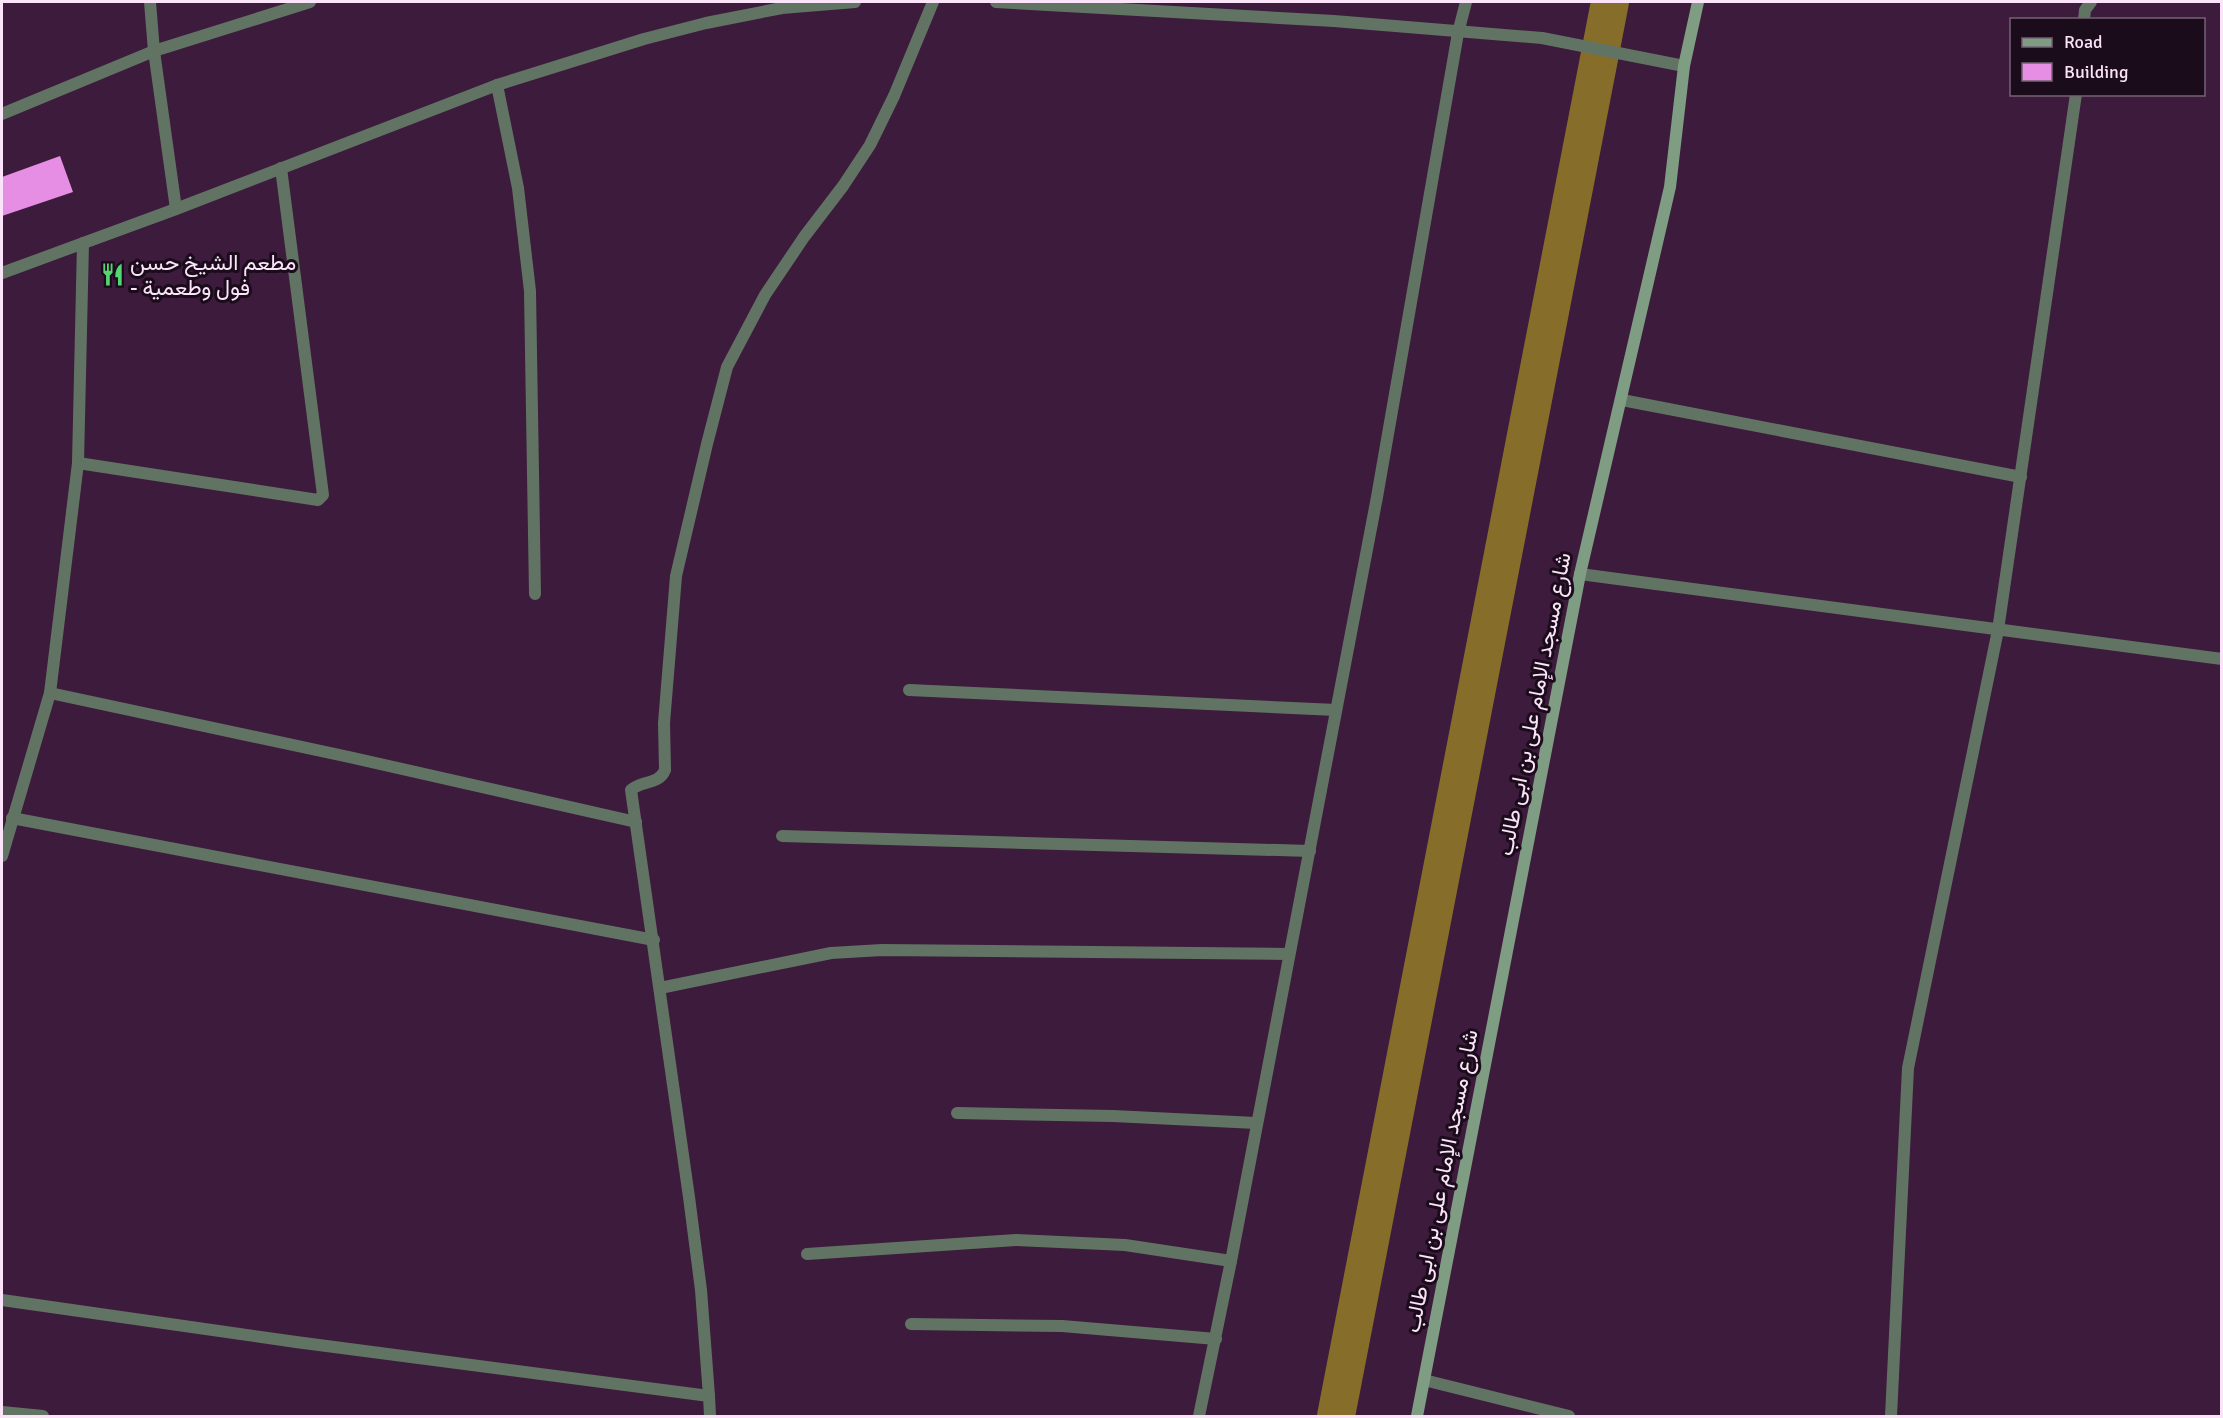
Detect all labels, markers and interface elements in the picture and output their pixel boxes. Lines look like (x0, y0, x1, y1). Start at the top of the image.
legend (2010, 18, 2205, 96)
text: Road (2064, 31, 2103, 53)
text: Building (2064, 61, 2128, 83)
place label: مطعم الشيخ حسن - فول وطعمية (130, 249, 296, 301)
restaurant icon: مطعم الشيخ حسن - فول وطعمية (99, 262, 125, 288)
street label: شارع مسجد الإمام على بن ابى طالب (1491, 550, 1578, 858)
street label: شارع مسجد الإمام على بن ابى طالب (1398, 1027, 1485, 1335)

